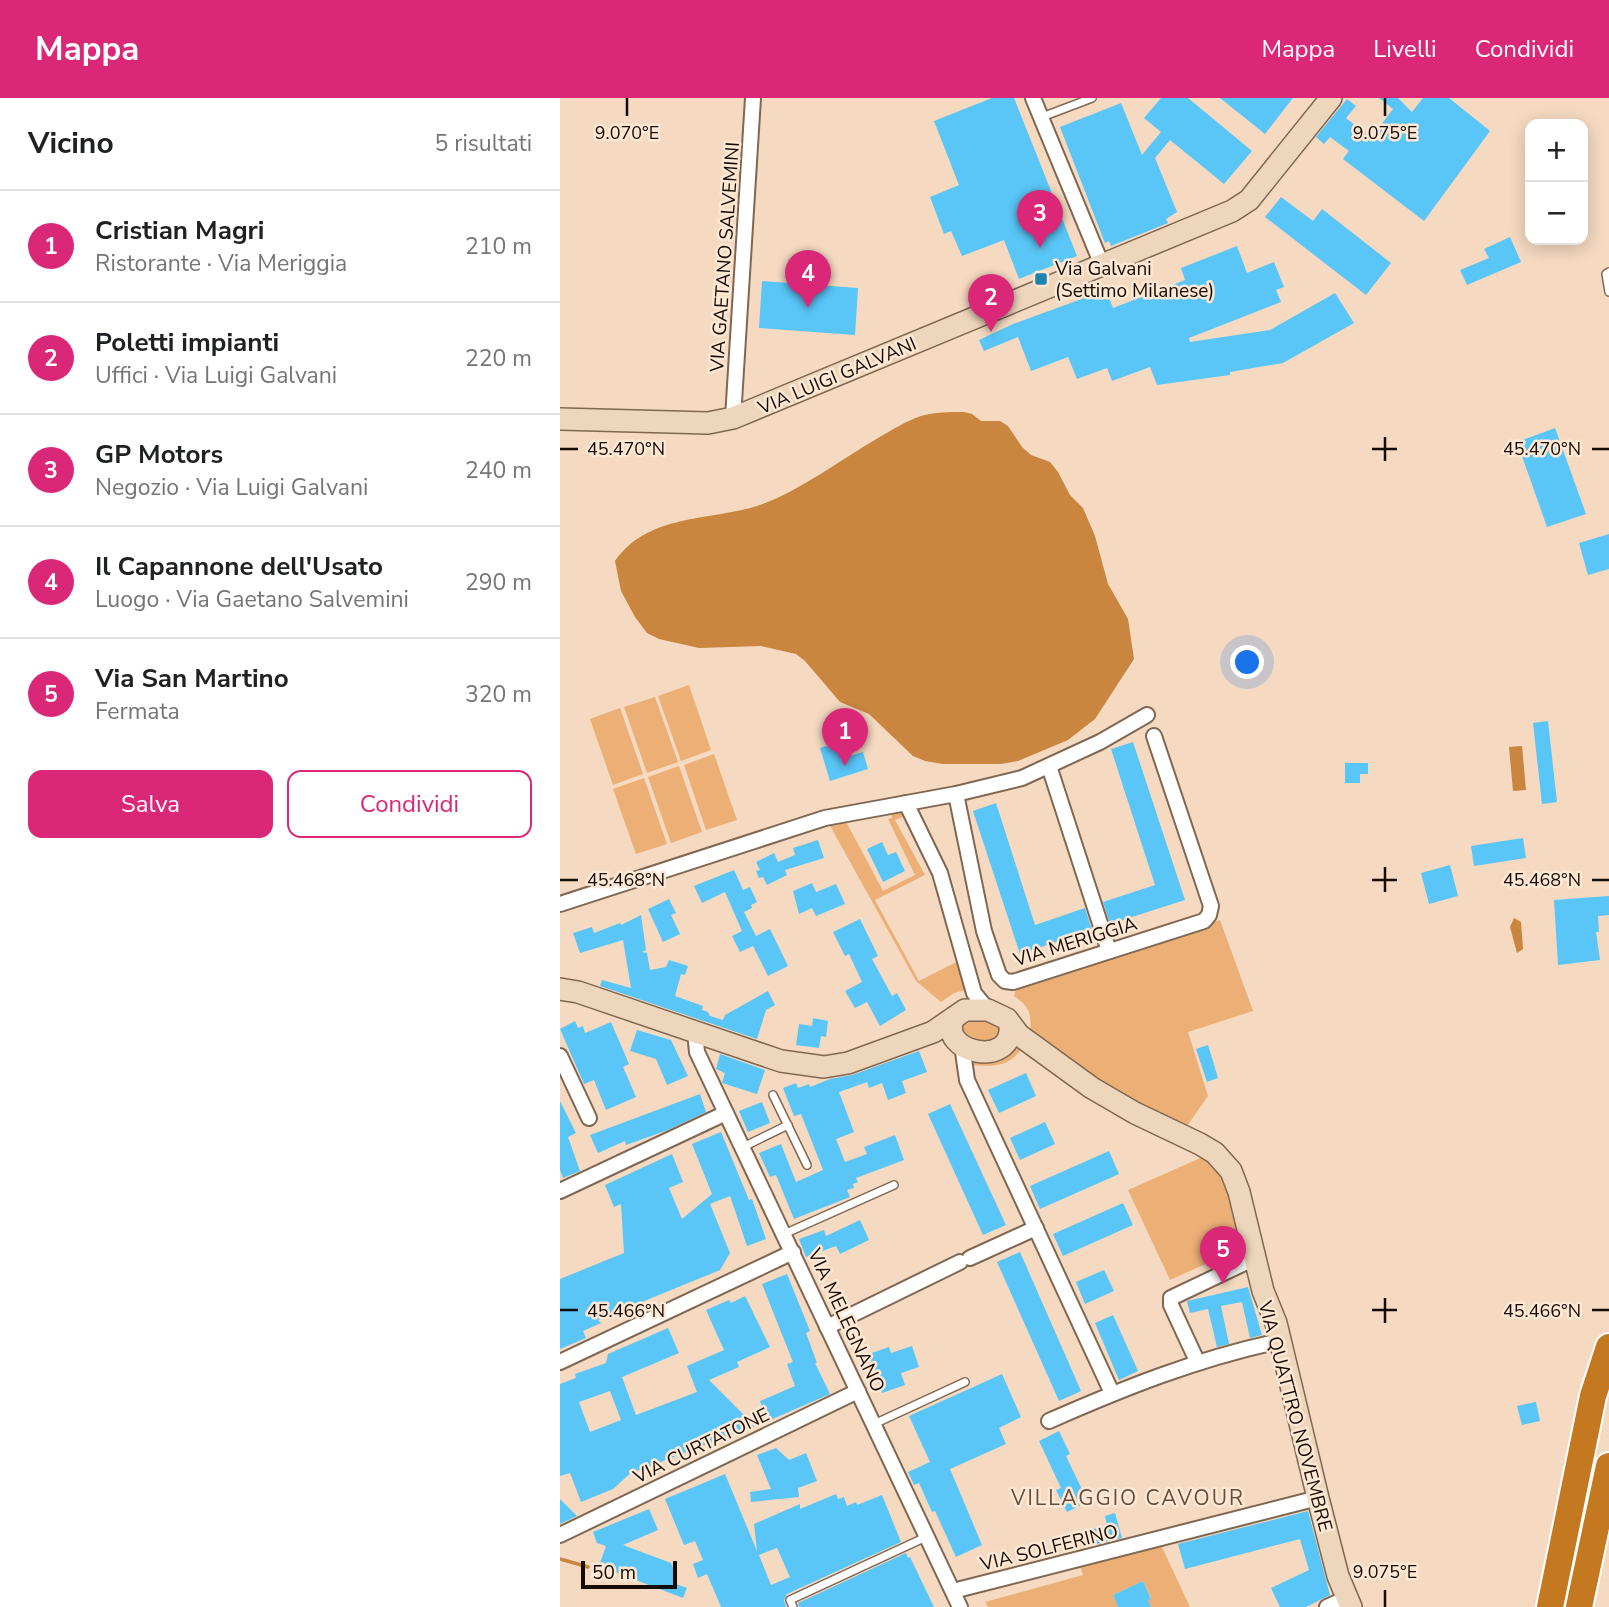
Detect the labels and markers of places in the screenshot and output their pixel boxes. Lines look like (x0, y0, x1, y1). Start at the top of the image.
pin: 3 (1017, 190, 1063, 248)
pin: 4 (785, 250, 831, 308)
place label: Via Galvani (Settimo Milanese) (1054, 256, 1214, 304)
marker: Via Galvani (Settimo Milanese) (1033, 271, 1049, 287)
pin: 2 (968, 274, 1014, 332)
pin: 1 (822, 708, 868, 766)
pin: 5 (1200, 1226, 1246, 1284)

